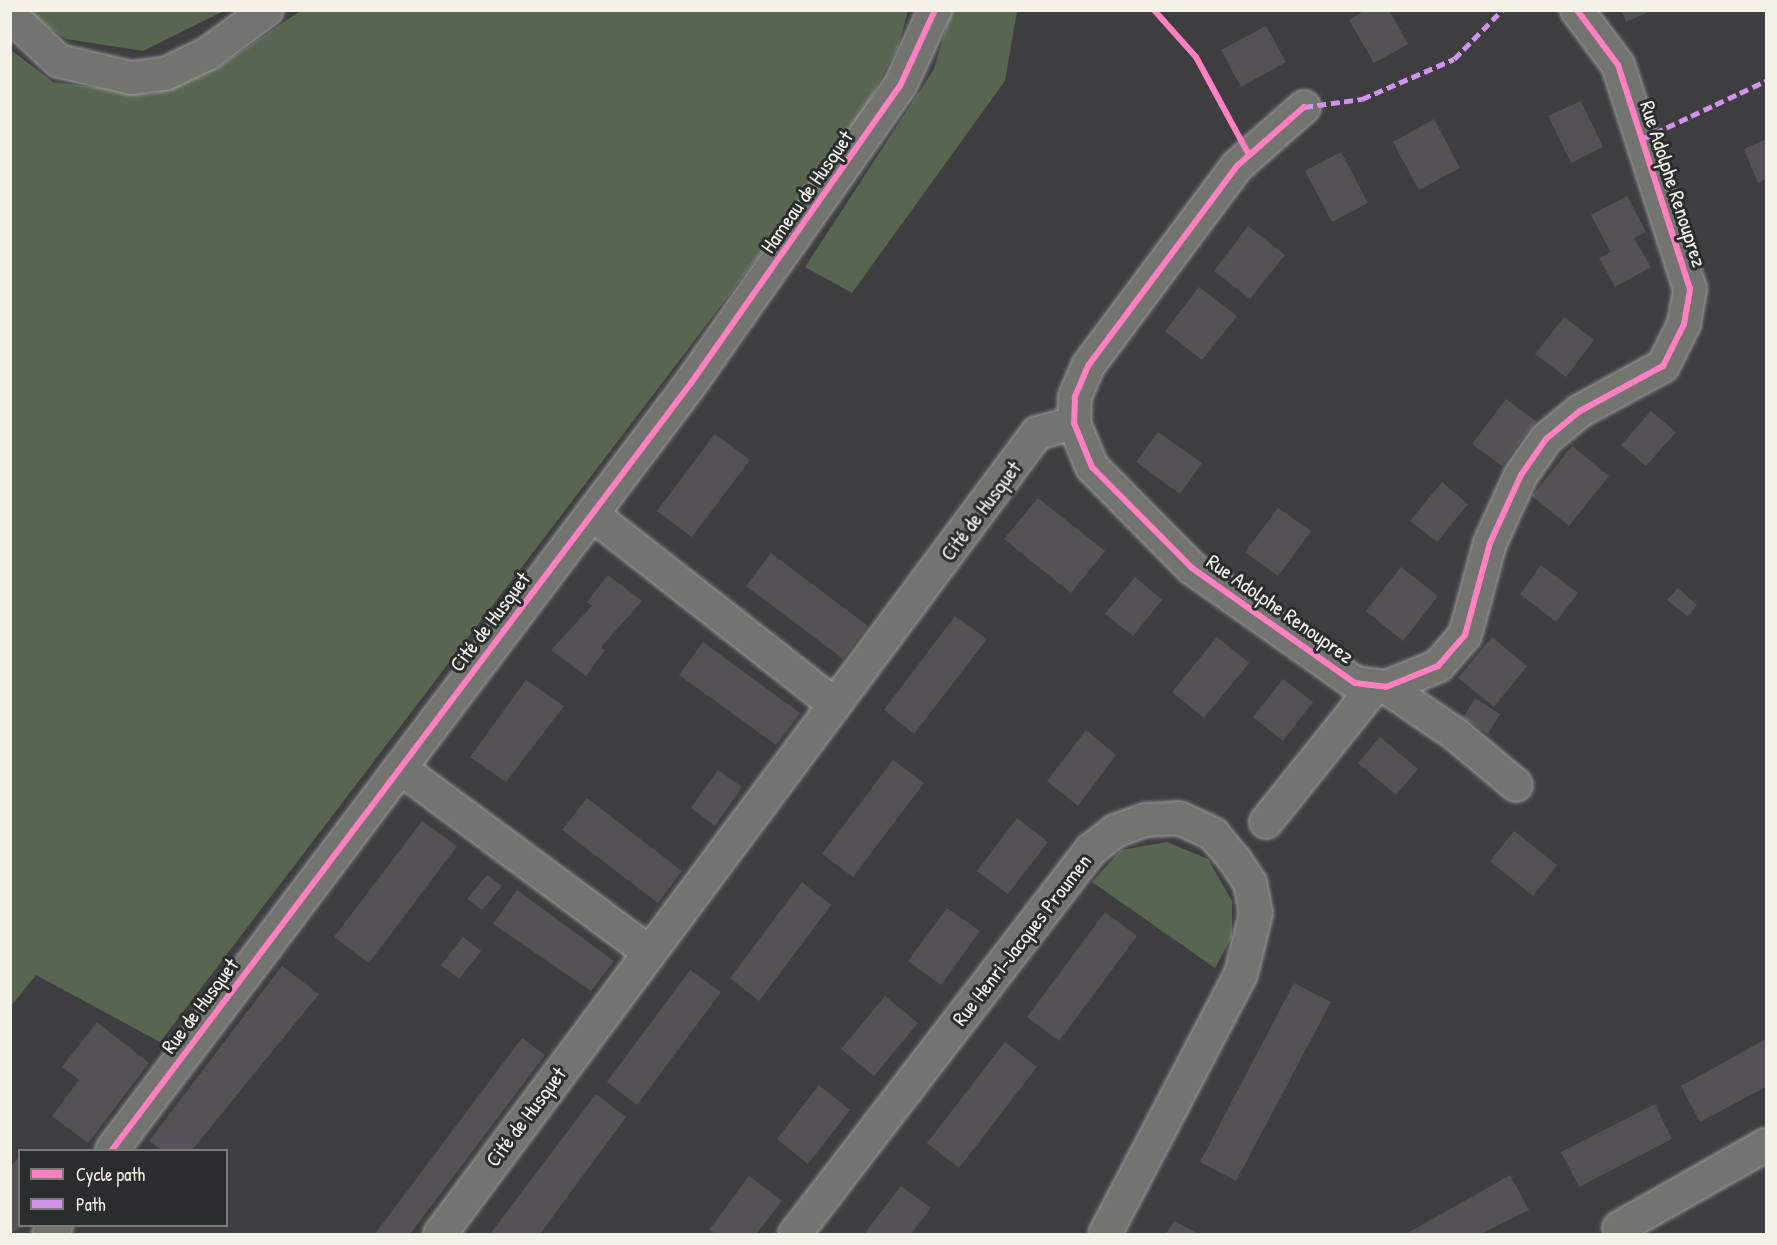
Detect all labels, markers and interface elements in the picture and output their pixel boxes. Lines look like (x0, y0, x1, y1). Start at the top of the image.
street label: Rue Adolphe Renouprez (1634, 98, 1712, 270)
street label: Hameau de Husquet (756, 126, 858, 258)
street label: Cité de Husquet (935, 456, 1027, 566)
street label: Rue Adolphe Renouprez (1202, 549, 1358, 669)
street label: Cité de Husquet (444, 567, 536, 677)
street label: Rue Henri-Jacques Proumen (947, 849, 1097, 1031)
street label: Rue de Husquet (156, 953, 244, 1059)
street label: Cité de Husquet (480, 1062, 572, 1172)
legend (18, 1149, 228, 1227)
text: Cycle path (76, 1162, 145, 1187)
text: Path (76, 1192, 105, 1217)

